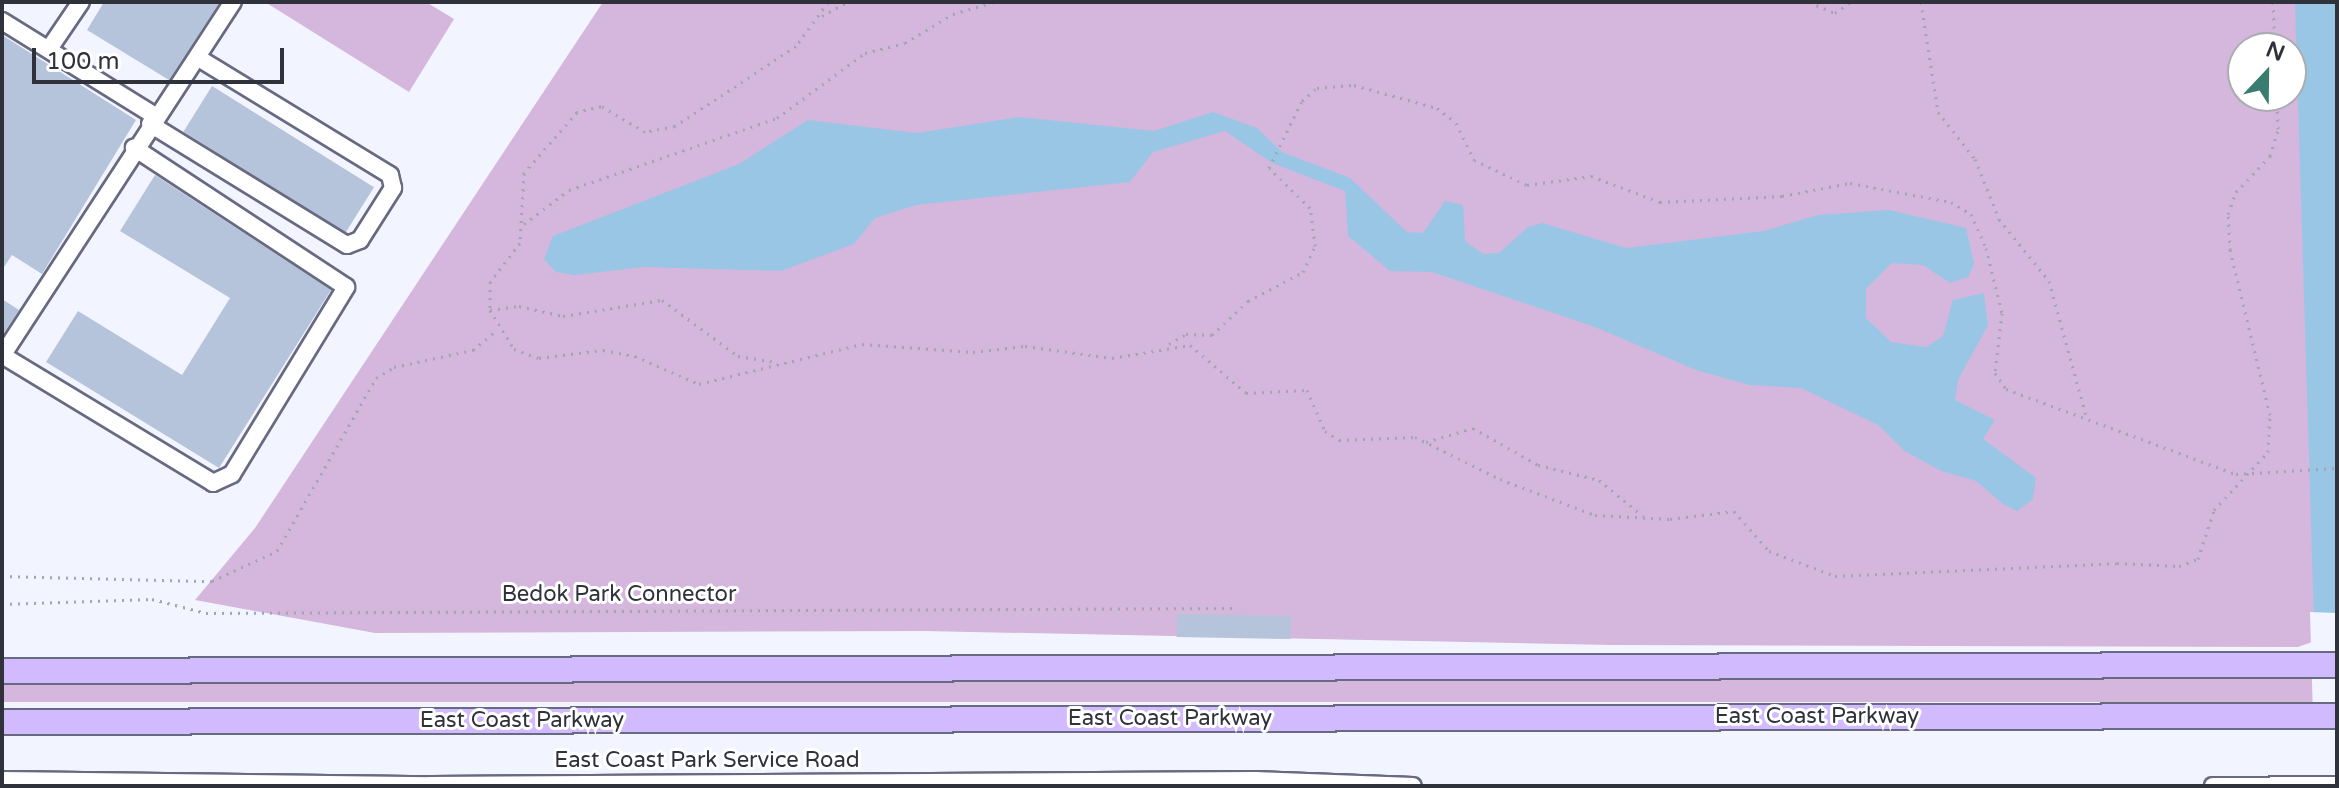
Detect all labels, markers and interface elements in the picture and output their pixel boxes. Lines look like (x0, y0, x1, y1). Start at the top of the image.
scale bar (36, 32, 288, 82)
north arrow (2227, 32, 2307, 112)
text: N (2262, 36, 2288, 67)
text: 100 m (46, 47, 120, 76)
street label: Bedok Park Connector (502, 582, 736, 608)
street label: East Coast Parkway (1715, 704, 1919, 730)
street label: East Coast Parkway (1068, 706, 1272, 732)
street label: East Coast Parkway (420, 708, 624, 734)
street label: East Coast Park Service Road (554, 748, 860, 774)

